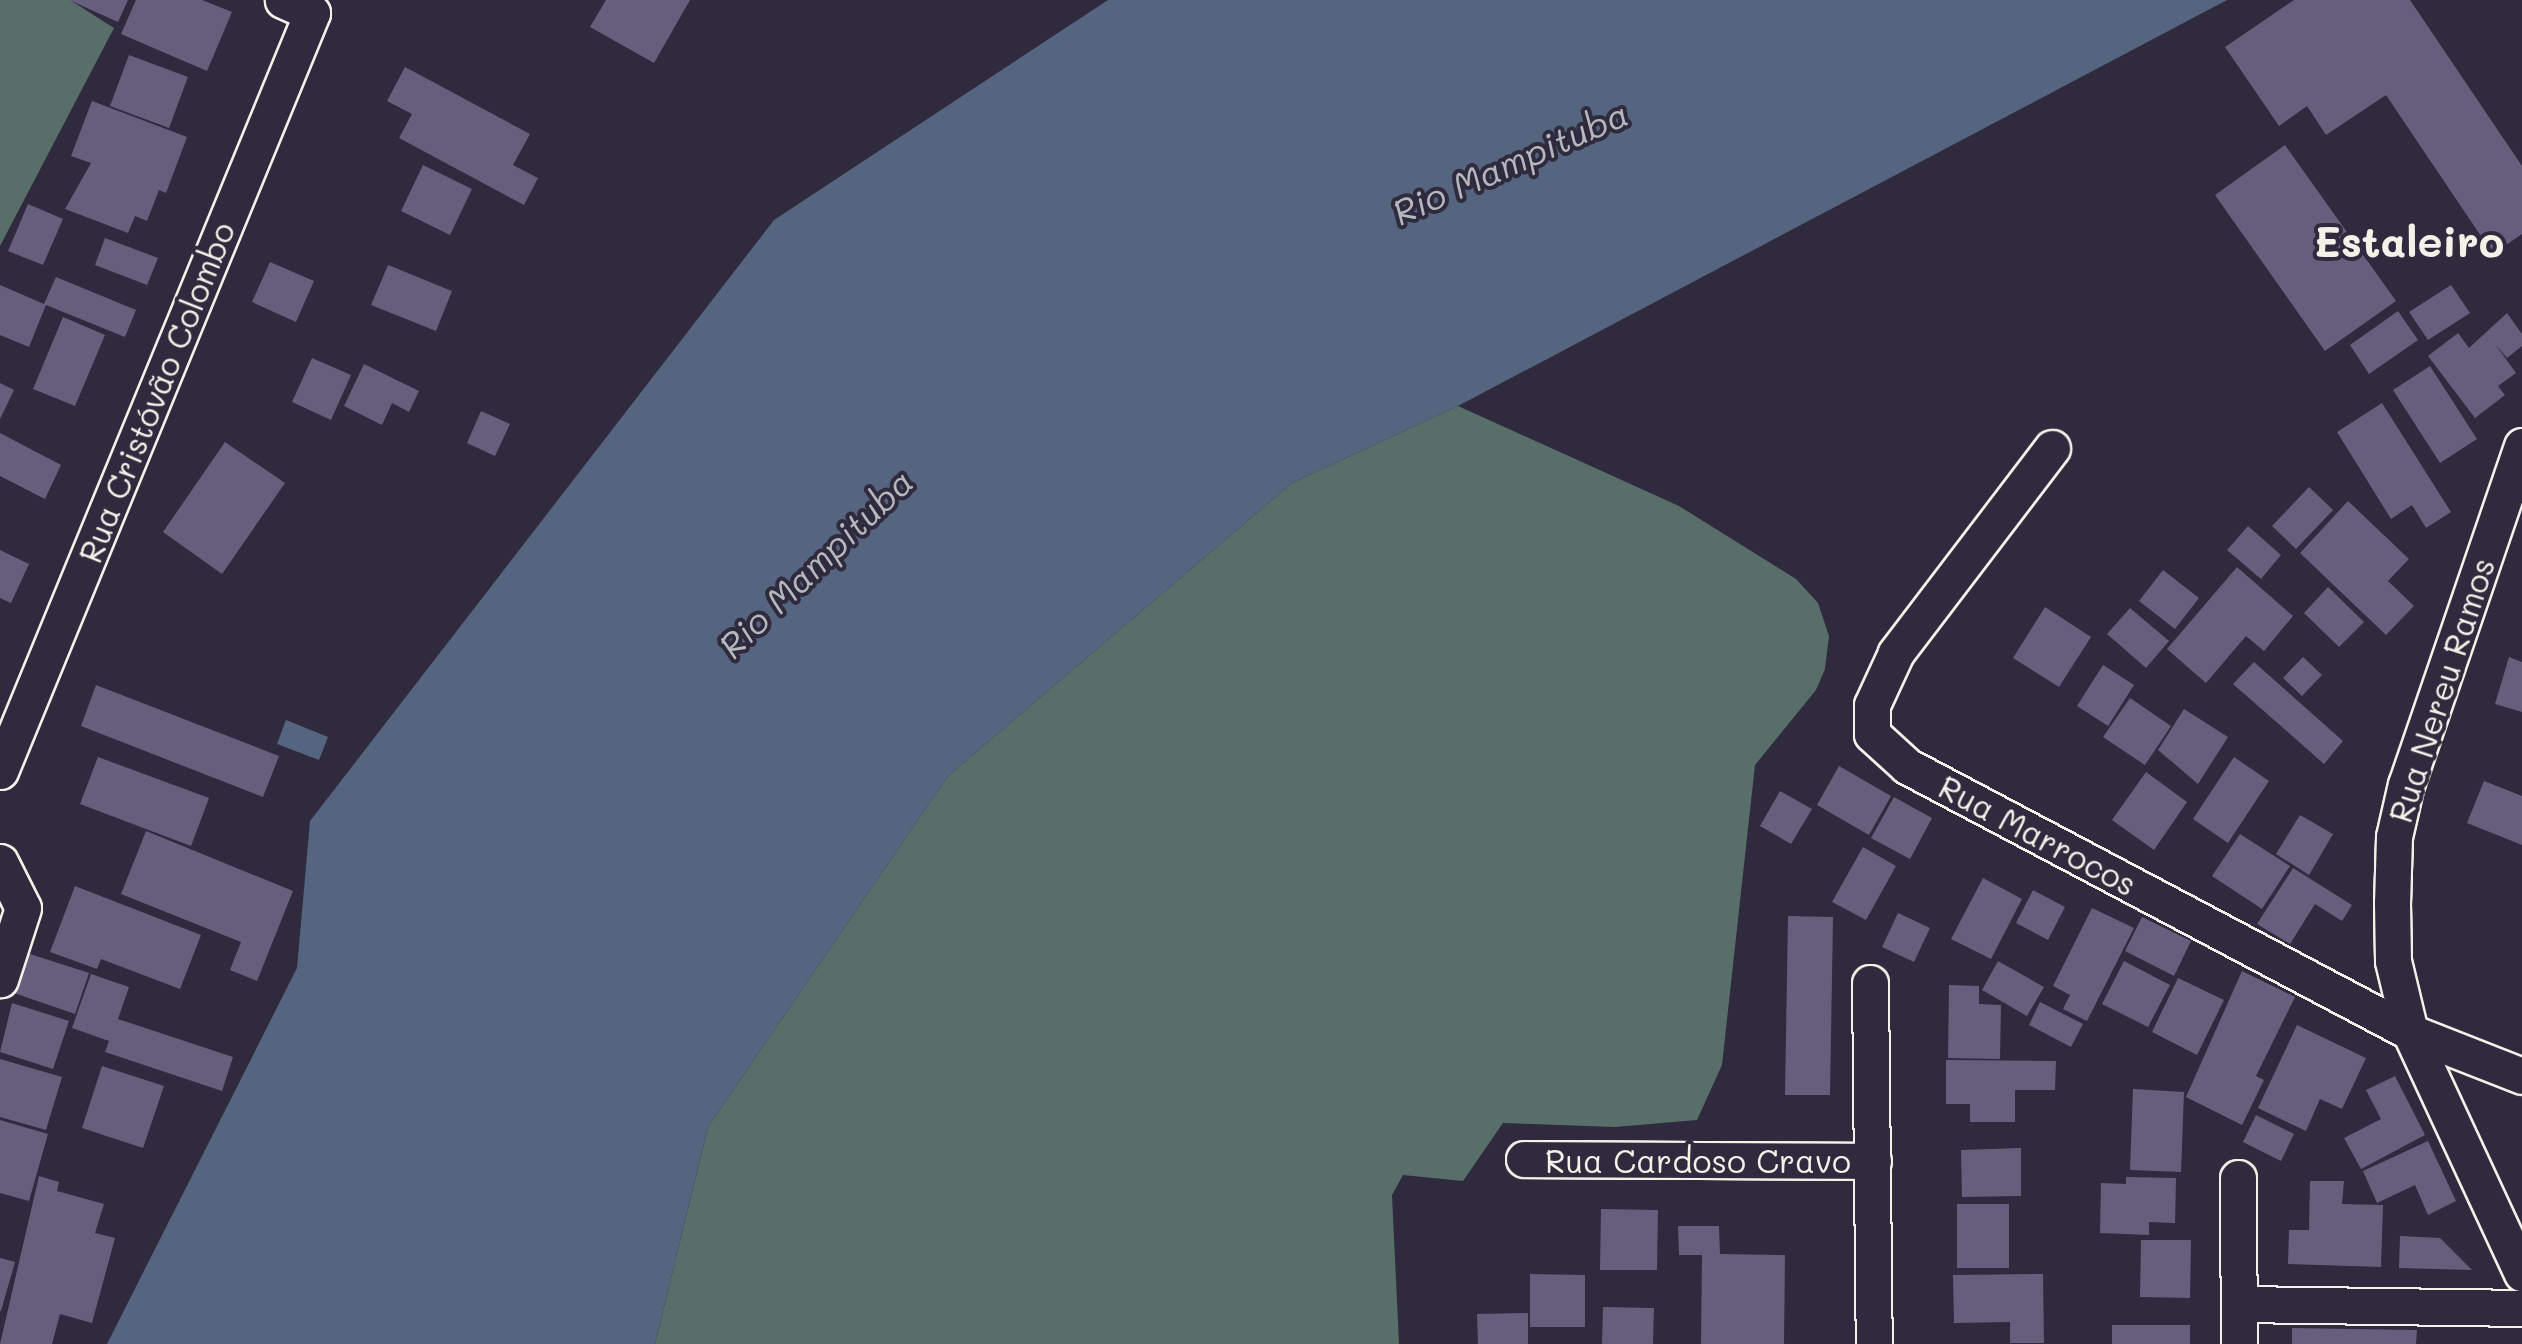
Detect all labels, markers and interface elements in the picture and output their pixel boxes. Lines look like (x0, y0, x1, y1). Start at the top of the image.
water label: Rio Mampituba (1386, 91, 1634, 233)
street label: Rua Cristóvão Colombo (70, 216, 242, 568)
district label: Estaleiro (2314, 216, 2504, 266)
water label: Rio Mampituba (709, 460, 921, 666)
street label: Rua Nereu Ramos (2380, 553, 2502, 827)
street label: Rua Marrocos (1933, 767, 2143, 903)
street label: Rua Cardoso Cravo (1545, 1141, 1851, 1179)

